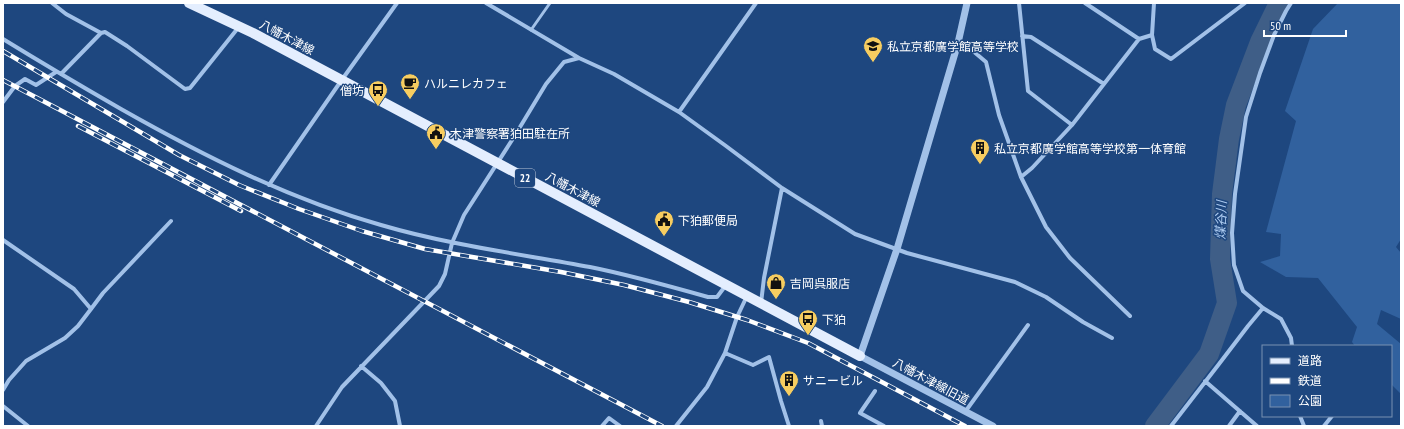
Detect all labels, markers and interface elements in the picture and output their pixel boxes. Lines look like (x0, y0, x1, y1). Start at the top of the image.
scale bar (1264, 12, 1346, 38)
street label: 八幡木津線 (257, 16, 317, 58)
text: 50 m (1270, 18, 1291, 33)
school or university icon: 私立京都廣学館高等学校 (862, 35, 884, 63)
place label: 私立京都廣学館高等学校 (887, 39, 1019, 54)
cafe icon: ハルニレカフェ (399, 72, 421, 100)
place label: ハルニレカフェ (424, 76, 508, 91)
bus stop icon: 僧坊 (367, 79, 389, 107)
place label: 僧坊 (340, 83, 364, 98)
public building icon: 木津警察署狛田駐在所 (425, 122, 447, 150)
place label: 木津警察署狛田駐在所 (450, 126, 570, 141)
building icon: 私立京都廣学館高等学校第一体育館 (969, 137, 991, 165)
place label: 私立京都廣学館高等学校第一体育館 (994, 141, 1186, 156)
street label: 八幡木津線 (543, 168, 603, 210)
road number: 22 (515, 169, 535, 187)
water label: 煤谷川 (1212, 198, 1230, 240)
public building icon: 下狛郵便局 (653, 209, 675, 237)
place label: 下狛郵便局 (678, 213, 738, 228)
shop icon: 吉岡呉服店 (765, 272, 787, 300)
place label: 吉岡呉服店 (790, 276, 850, 291)
bus stop icon: 下狛 (797, 308, 819, 336)
place label: 下狛 (822, 312, 846, 327)
legend (1262, 345, 1392, 417)
text: 道路 (1298, 353, 1322, 368)
street label: 八幡木津線旧道 (890, 355, 972, 407)
building icon: サニービル (778, 369, 800, 397)
place label: サニービル (803, 373, 863, 388)
text: 鉄道 (1298, 373, 1322, 388)
text: 公園 (1298, 393, 1322, 408)

